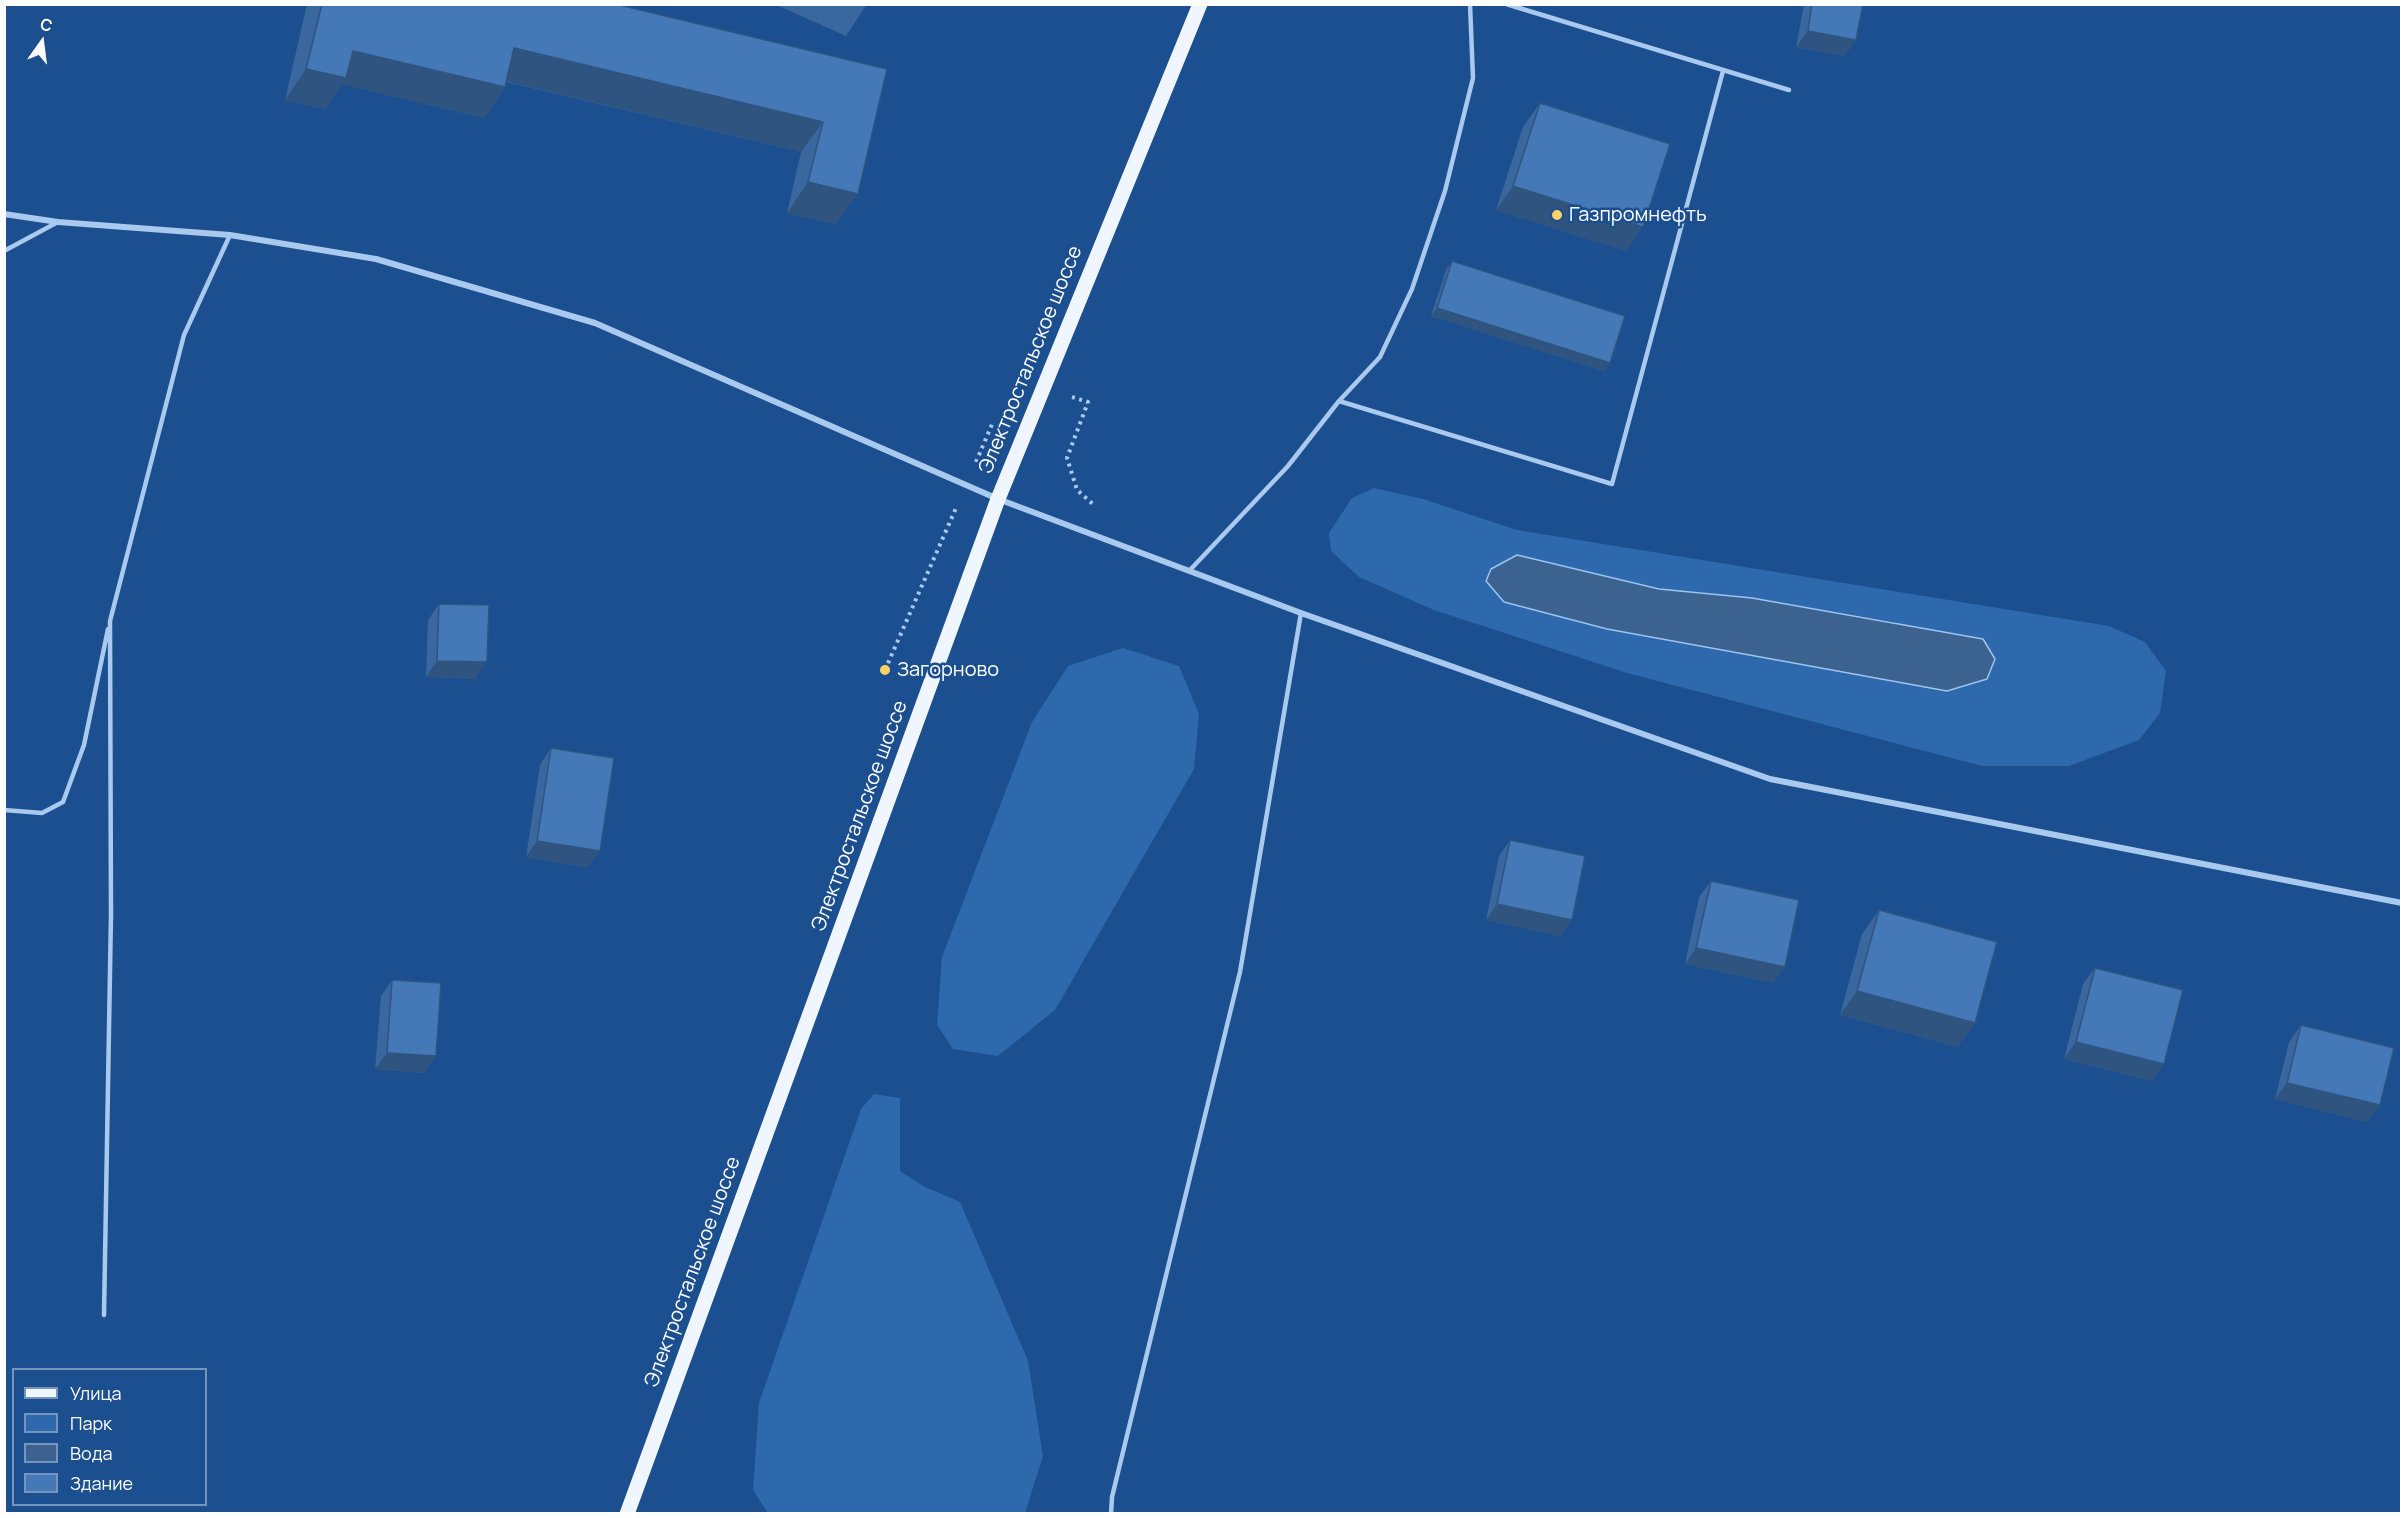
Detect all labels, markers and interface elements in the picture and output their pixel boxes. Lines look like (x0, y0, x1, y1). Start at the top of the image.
north arrow (12, 12, 72, 72)
text: С (38, 12, 55, 37)
place label: Газпромнефть (1569, 203, 1707, 227)
marker: Газпромнефть (1550, 208, 1564, 222)
street label: Электростальское шоссе (974, 243, 1088, 477)
place label: Загорново (897, 658, 999, 682)
marker: Загорново (878, 663, 892, 677)
street label: Электростальское шоссе (807, 697, 913, 935)
street label: Электростальское шоссе (640, 1153, 746, 1391)
legend (12, 1368, 207, 1506)
text: Улица (70, 1381, 122, 1405)
text: Парк (70, 1411, 112, 1435)
text: Вода (70, 1441, 112, 1465)
text: Здание (70, 1471, 133, 1495)

